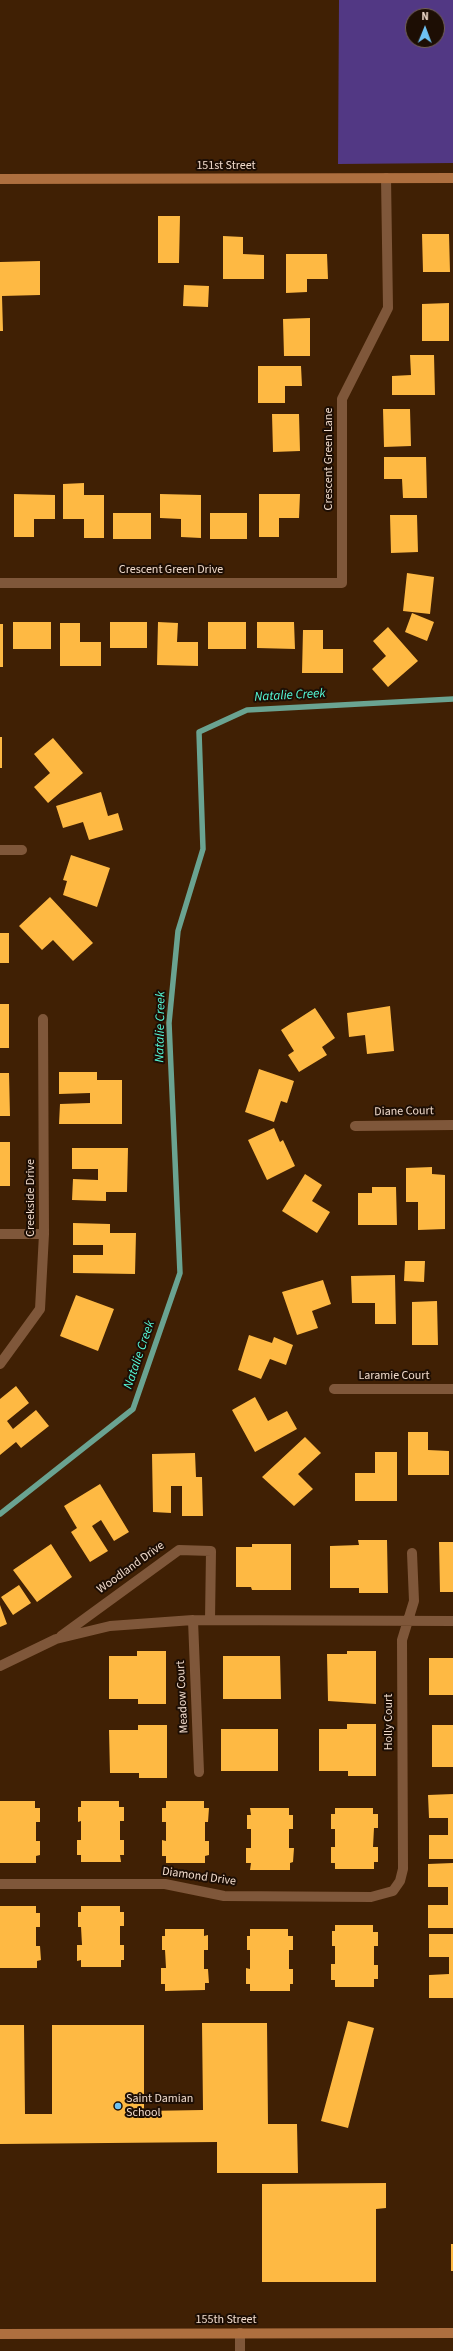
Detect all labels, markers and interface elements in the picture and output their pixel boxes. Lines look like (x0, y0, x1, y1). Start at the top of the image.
north arrow (405, 8, 445, 48)
text: N (421, 9, 429, 24)
street label: 151st Street (196, 159, 256, 173)
street label: Crescent Green Lane (322, 408, 336, 510)
street label: Crescent Green Drive (119, 563, 223, 577)
water label: Natalie Creek (254, 686, 326, 706)
water label: Natalie Creek (153, 991, 169, 1063)
street label: Diane Court (374, 1104, 434, 1120)
street label: Creekside Drive (24, 1159, 38, 1237)
water label: Natalie Creek (121, 1319, 159, 1391)
street label: Laramie Court (358, 1369, 430, 1383)
street label: Woodland Drive (94, 1539, 168, 1597)
street label: Meadow Court (174, 1660, 192, 1734)
street label: Holly Court (382, 1694, 396, 1750)
street label: Diamond Drive (161, 1865, 237, 1889)
place label: Saint Damian School (126, 2092, 193, 2120)
marker: Saint Damian School (113, 2101, 123, 2111)
street label: 155th Street (196, 2313, 256, 2327)

